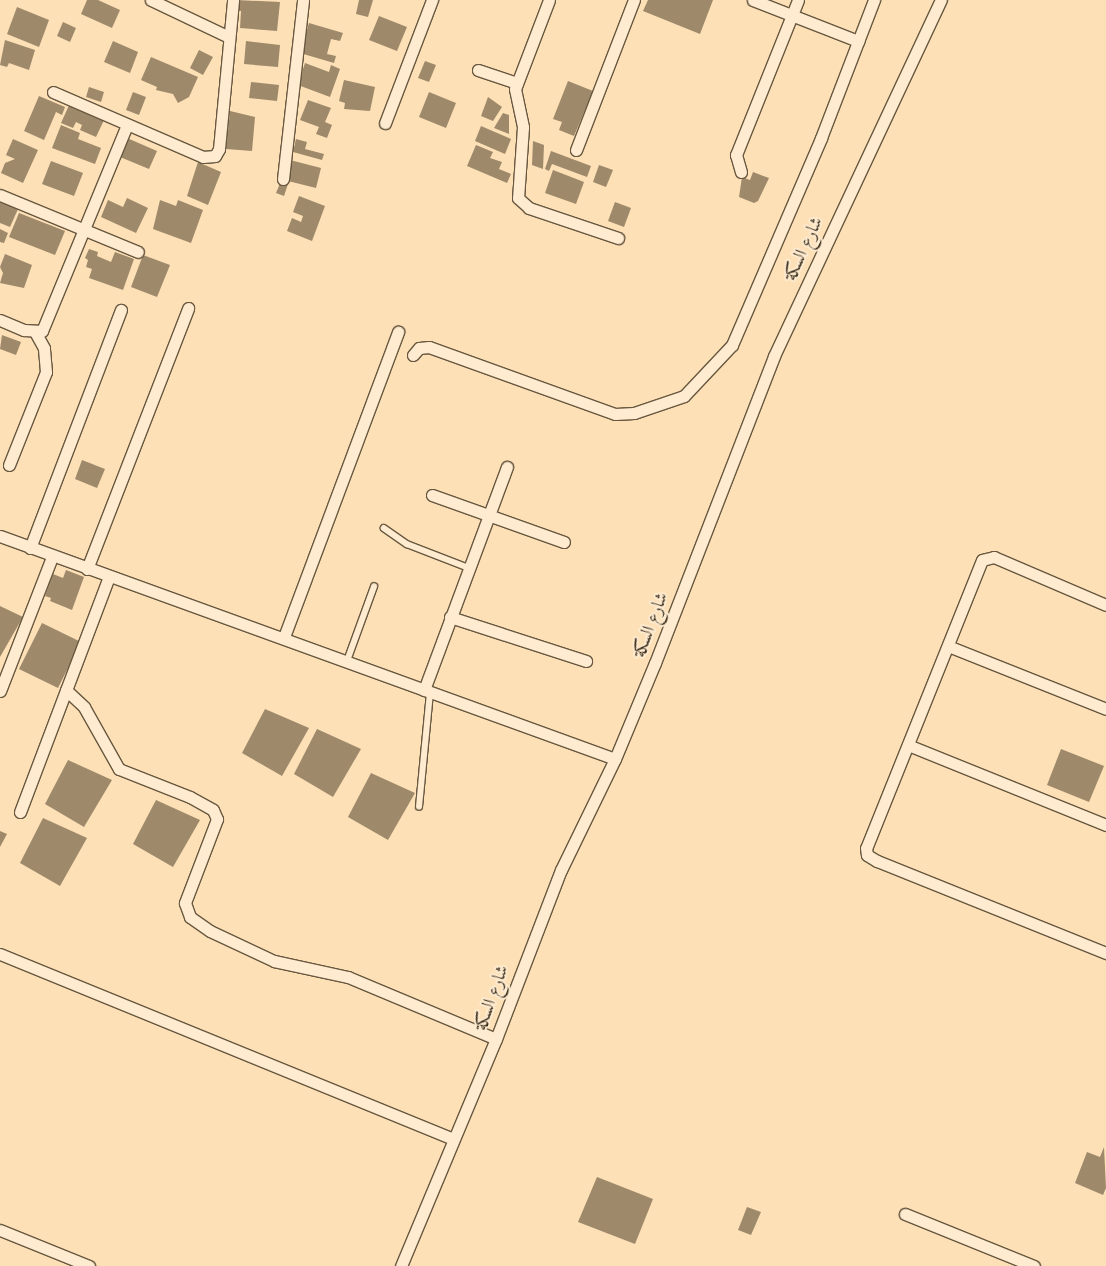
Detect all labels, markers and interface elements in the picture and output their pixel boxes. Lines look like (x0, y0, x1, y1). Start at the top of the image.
street label: شارع السكة (780, 214, 828, 284)
street label: شارع السكة (629, 590, 673, 660)
street label: شارع السكة (470, 962, 514, 1034)

